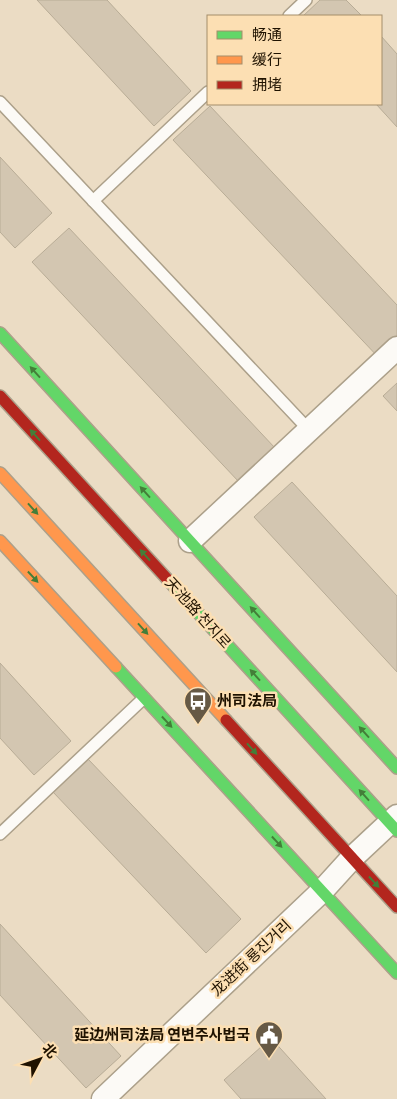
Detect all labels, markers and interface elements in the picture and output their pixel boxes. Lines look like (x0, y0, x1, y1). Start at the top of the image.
legend (207, 15, 382, 105)
text: 畅通 (252, 24, 282, 45)
text: 缓行 (252, 49, 282, 70)
text: 拥堵 (252, 74, 282, 95)
one-way arrow (29, 366, 41, 378)
one-way arrow (29, 429, 41, 441)
one-way arrow (139, 486, 151, 498)
one-way arrow (27, 503, 39, 515)
one-way arrow (139, 549, 151, 561)
one-way arrow (27, 570, 39, 582)
street label: 天池路 천지로 (161, 572, 236, 653)
one-way arrow (249, 605, 260, 618)
one-way arrow (137, 623, 149, 635)
one-way arrow (249, 668, 260, 681)
bus stop icon: 州司法局 (183, 686, 213, 725)
place label: 州司法局 (217, 690, 277, 711)
one-way arrow (161, 716, 172, 729)
one-way arrow (358, 726, 370, 738)
one-way arrow (246, 742, 258, 754)
one-way arrow (358, 789, 370, 801)
one-way arrow (271, 835, 283, 847)
one-way arrow (368, 875, 380, 887)
street label: 龙进街 룡진거리 (206, 915, 296, 1001)
public building icon: 延边州司法局 연변주사법국 (254, 1020, 284, 1059)
place label: 延边州司法局 연변주사법국 (74, 1024, 250, 1045)
north arrow (15, 1034, 65, 1084)
text: 北 (38, 1039, 62, 1062)

